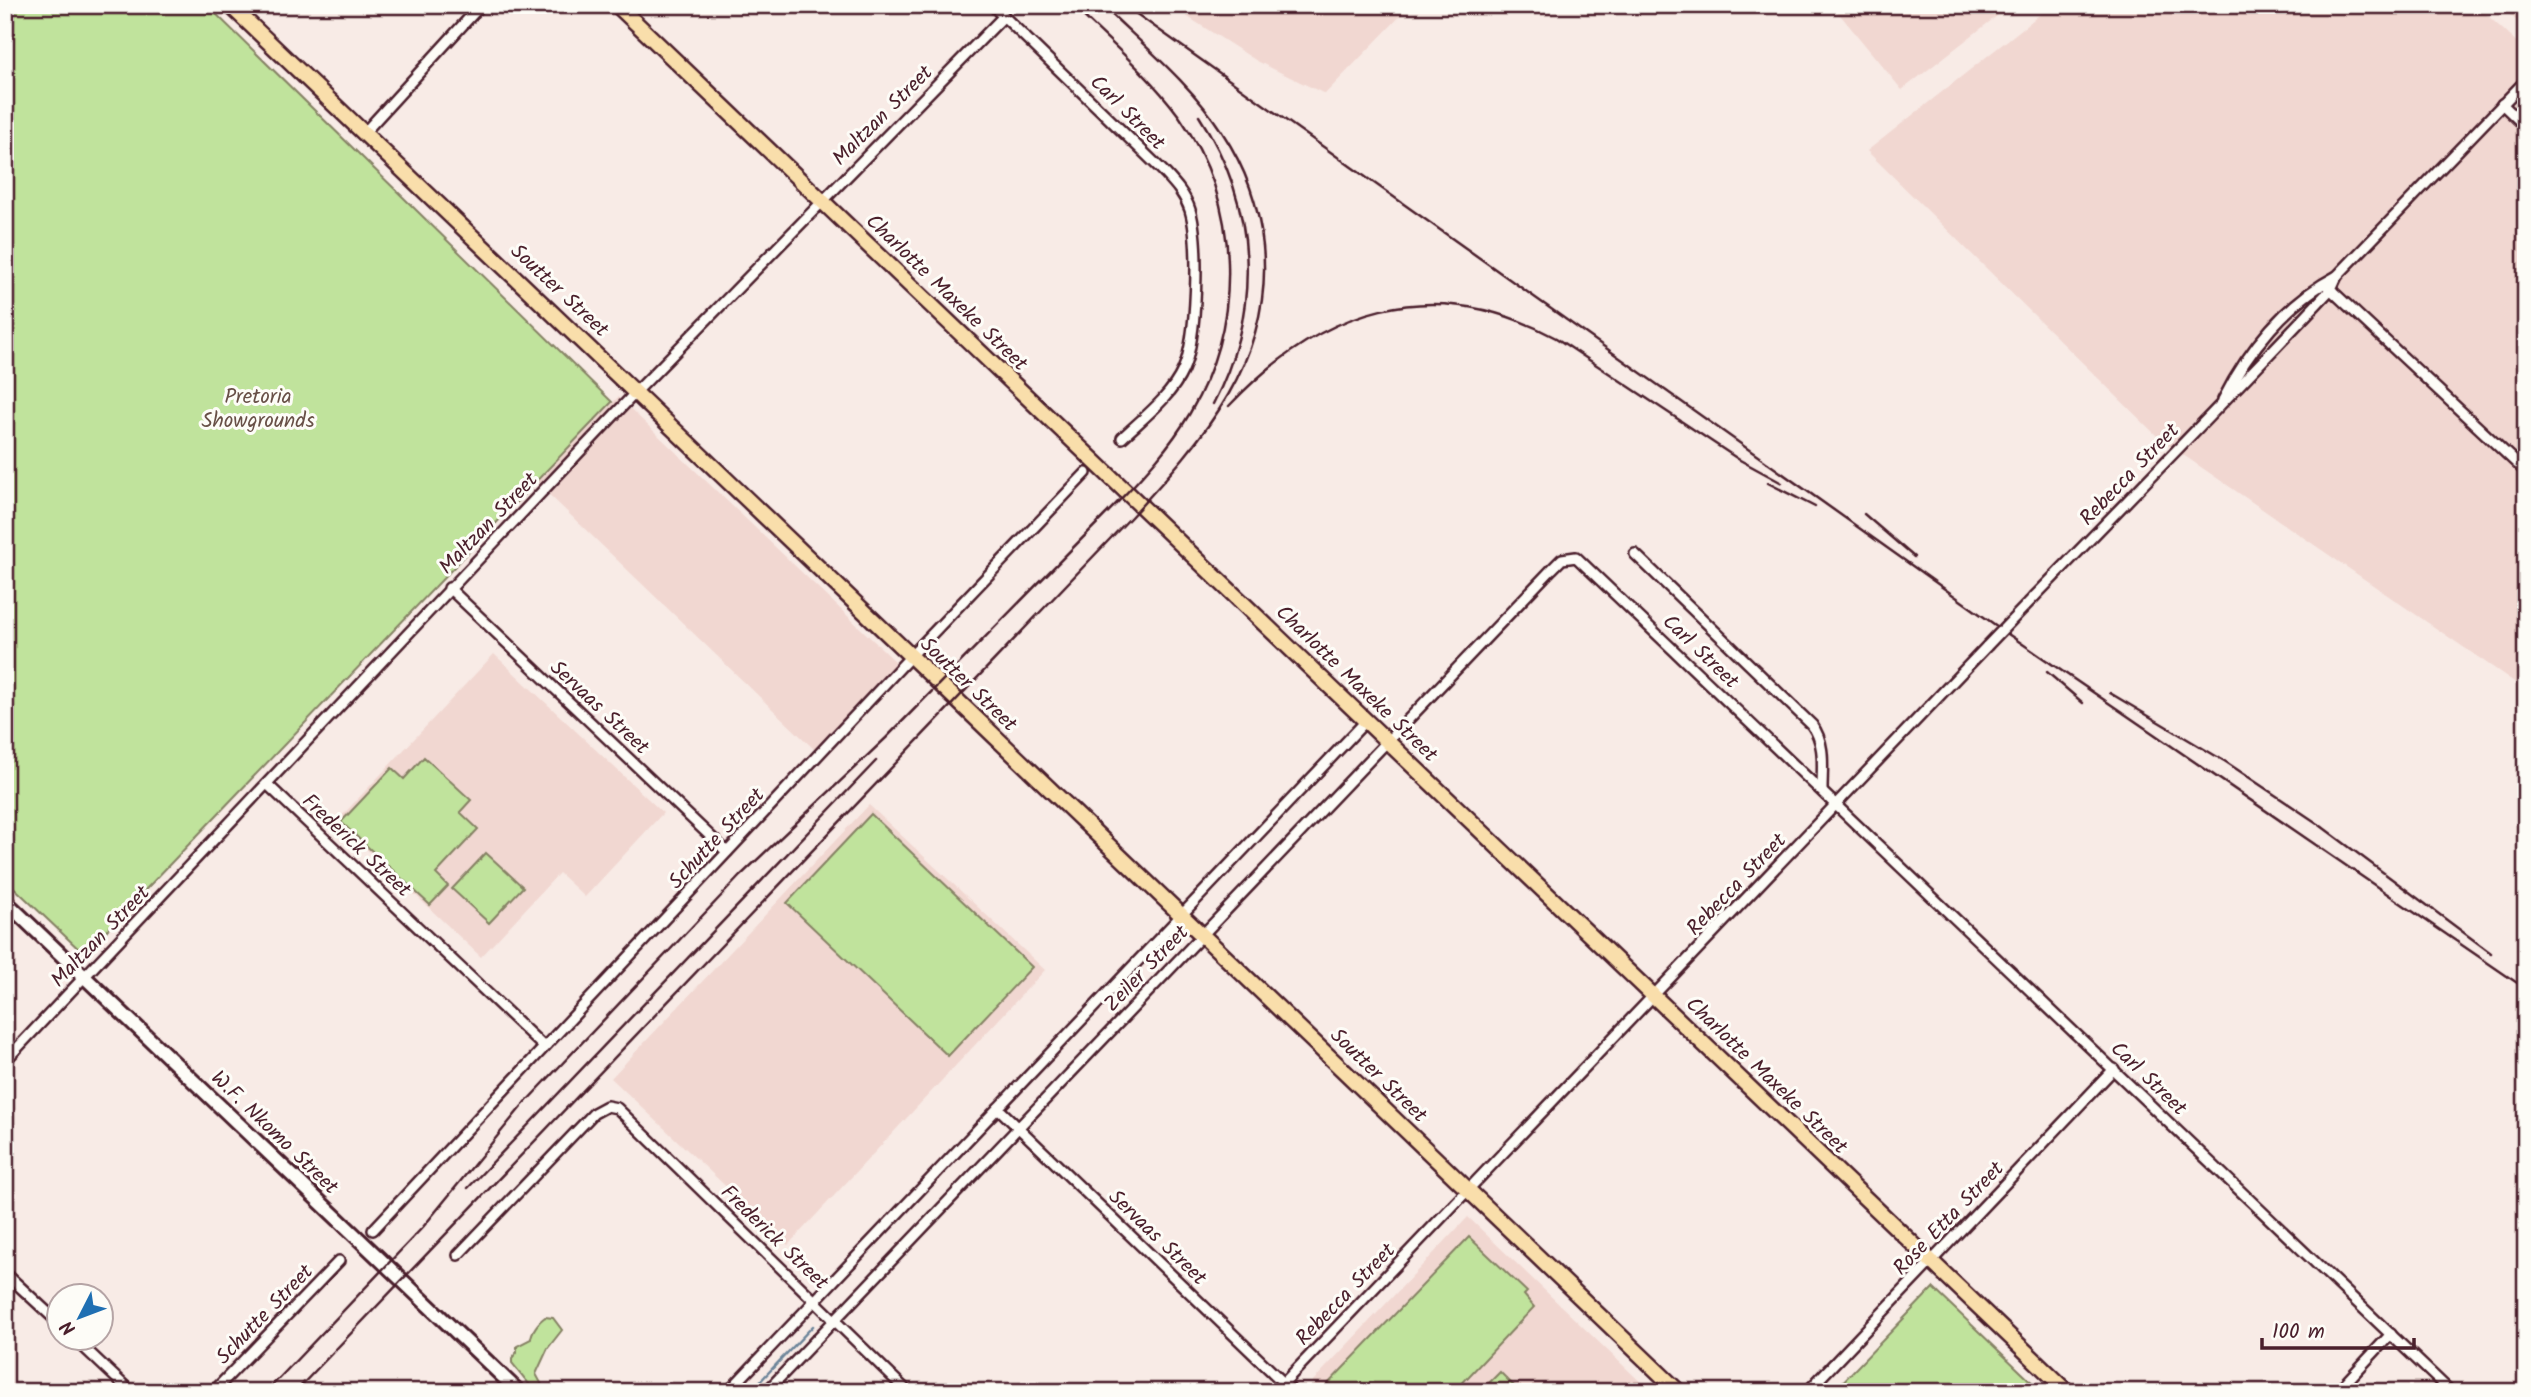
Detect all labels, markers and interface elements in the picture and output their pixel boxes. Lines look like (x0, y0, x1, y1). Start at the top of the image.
street label: Maltzan Street (825, 57, 942, 174)
street label: Carl Street (1081, 67, 1173, 159)
street label: Charlotte Maxeke Street (857, 206, 1035, 380)
street label: Soutter Street (502, 236, 617, 346)
park label: Pretoria Showgrounds (201, 381, 315, 438)
street label: Rebecca Street (2072, 415, 2189, 534)
street label: Maltzan Street (431, 465, 547, 583)
street label: Charlotte Maxeke Street (1267, 597, 1445, 771)
street label: Carl Street (1654, 607, 1747, 698)
street label: Soutter Street (911, 630, 1025, 741)
street label: Servaas Street (541, 653, 657, 764)
street label: Schutte Street (661, 780, 774, 898)
street label: Frederick Street (293, 786, 419, 907)
street label: Rebecca Street (1679, 825, 1796, 944)
street label: Maltzan Street (43, 878, 159, 996)
street label: Zeiler Street (1097, 917, 1198, 1020)
street label: Charlotte Maxeke Street (1677, 989, 1855, 1163)
street label: Soutter Street (1321, 1021, 1435, 1132)
street label: Carl Street (2102, 1034, 2195, 1125)
street label: W.F. Nkomo Street (202, 1063, 346, 1204)
street label: Rose Etta Street (1886, 1153, 2013, 1284)
street label: Frederick Street (712, 1178, 836, 1299)
street label: Servaas Street (1100, 1182, 1215, 1295)
street label: Rebecca Street (1288, 1235, 1405, 1354)
street label: Schutte Street (208, 1256, 322, 1373)
north arrow (46, 1282, 116, 1352)
scale bar (2262, 1306, 2414, 1350)
text: N (54, 1313, 84, 1342)
text: 100 m (2272, 1316, 2325, 1349)

